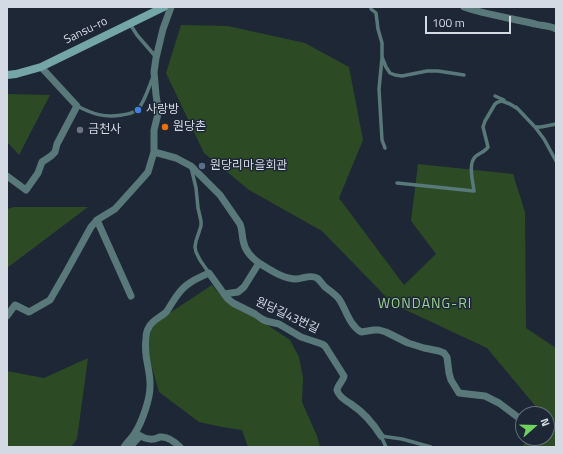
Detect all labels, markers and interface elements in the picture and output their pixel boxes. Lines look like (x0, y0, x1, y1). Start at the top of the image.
scale bar (427, 8, 513, 34)
text: 100 m (432, 13, 465, 32)
street label: Sansu-ro (62, 14, 110, 48)
place label: 사랑방 (146, 103, 179, 117)
marker: 사랑방 (133, 105, 143, 115)
place label: 원당촌 (173, 120, 206, 134)
marker: 원당촌 (160, 122, 170, 132)
place label: 금천사 (88, 123, 121, 137)
marker: 금천사 (75, 125, 85, 135)
place label: 원당리마을회관 (210, 159, 287, 173)
marker: 원당리마을회관 (197, 161, 207, 171)
street label: 원당길43번길 (253, 295, 321, 337)
district label: WONDANG-RI (378, 297, 472, 313)
north arrow (515, 406, 555, 446)
text: N (537, 416, 554, 429)

